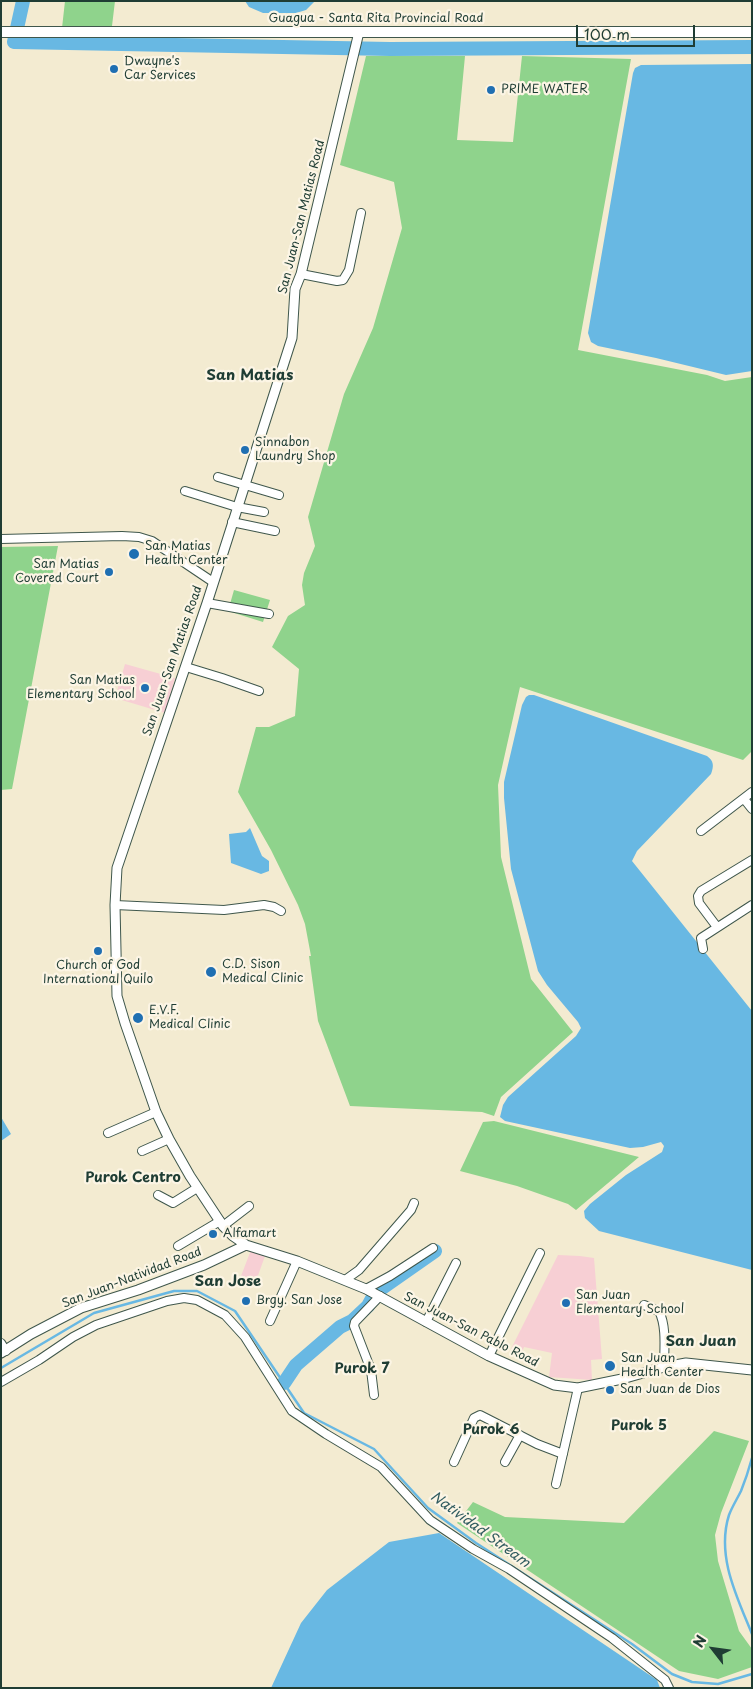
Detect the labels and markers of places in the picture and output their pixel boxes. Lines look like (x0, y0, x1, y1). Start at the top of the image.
place label: Dwayne's Car Services (124, 55, 196, 83)
marker: Dwayne's Car Services (108, 63, 120, 75)
place label: PRIME WATER (501, 83, 588, 97)
marker: PRIME WATER (485, 84, 497, 96)
place label: Sinnabon Laundry Shop (255, 436, 335, 464)
marker: Sinnabon Laundry Shop (239, 444, 251, 456)
place label: San Matias Health Center (145, 540, 228, 568)
marker: San Matias Health Center (127, 547, 141, 561)
place label: San Matias Covered Court (15, 558, 99, 586)
marker: San Matias Covered Court (103, 566, 115, 578)
place label: San Matias Elementary School (27, 674, 135, 702)
marker: San Matias Elementary School (139, 682, 151, 694)
marker: Church of God International Quilo (92, 945, 104, 957)
place label: C.D. Sison Medical Clinic (222, 958, 303, 986)
place label: Church of God International Quilo (43, 959, 153, 987)
marker: C.D. Sison Medical Clinic (204, 965, 218, 979)
place label: E.V.F. Medical Clinic (149, 1004, 230, 1032)
marker: E.V.F. Medical Clinic (131, 1011, 145, 1025)
place label: Alfamart (223, 1227, 276, 1241)
marker: Alfamart (207, 1228, 219, 1240)
place label: San Juan Elementary School (576, 1289, 684, 1317)
place label: Brgy. San Jose (256, 1294, 342, 1308)
marker: Brgy. San Jose (240, 1295, 252, 1307)
marker: San Juan Elementary School (560, 1297, 572, 1309)
place label: San Juan Health Center (621, 1352, 704, 1380)
marker: San Juan Health Center (603, 1359, 617, 1373)
place label: San Juan de Dios (620, 1383, 720, 1397)
marker: San Juan de Dios (604, 1384, 616, 1396)

